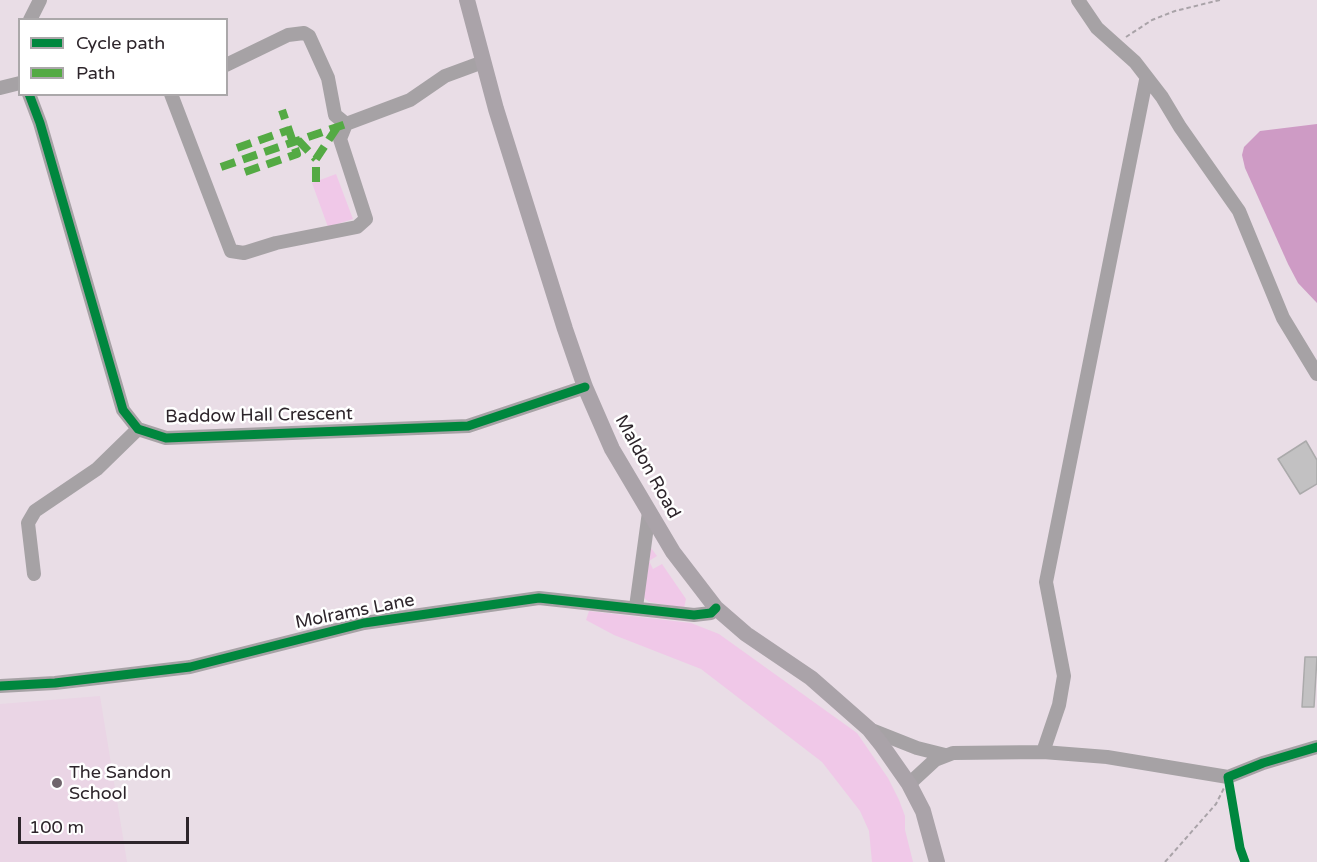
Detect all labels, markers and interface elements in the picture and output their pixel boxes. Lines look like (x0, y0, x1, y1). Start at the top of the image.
legend (18, 18, 228, 96)
text: Cycle path (76, 32, 165, 54)
text: Path (76, 62, 115, 84)
street label: Baddow Hall Crescent (165, 404, 353, 428)
street label: Maldon Road (610, 411, 684, 523)
street label: Molrams Lane (294, 590, 416, 634)
place label: The Sandon School (69, 762, 171, 804)
marker: The Sandon School (50, 776, 64, 790)
scale bar (21, 805, 192, 843)
text: 100 m (29, 816, 84, 838)

